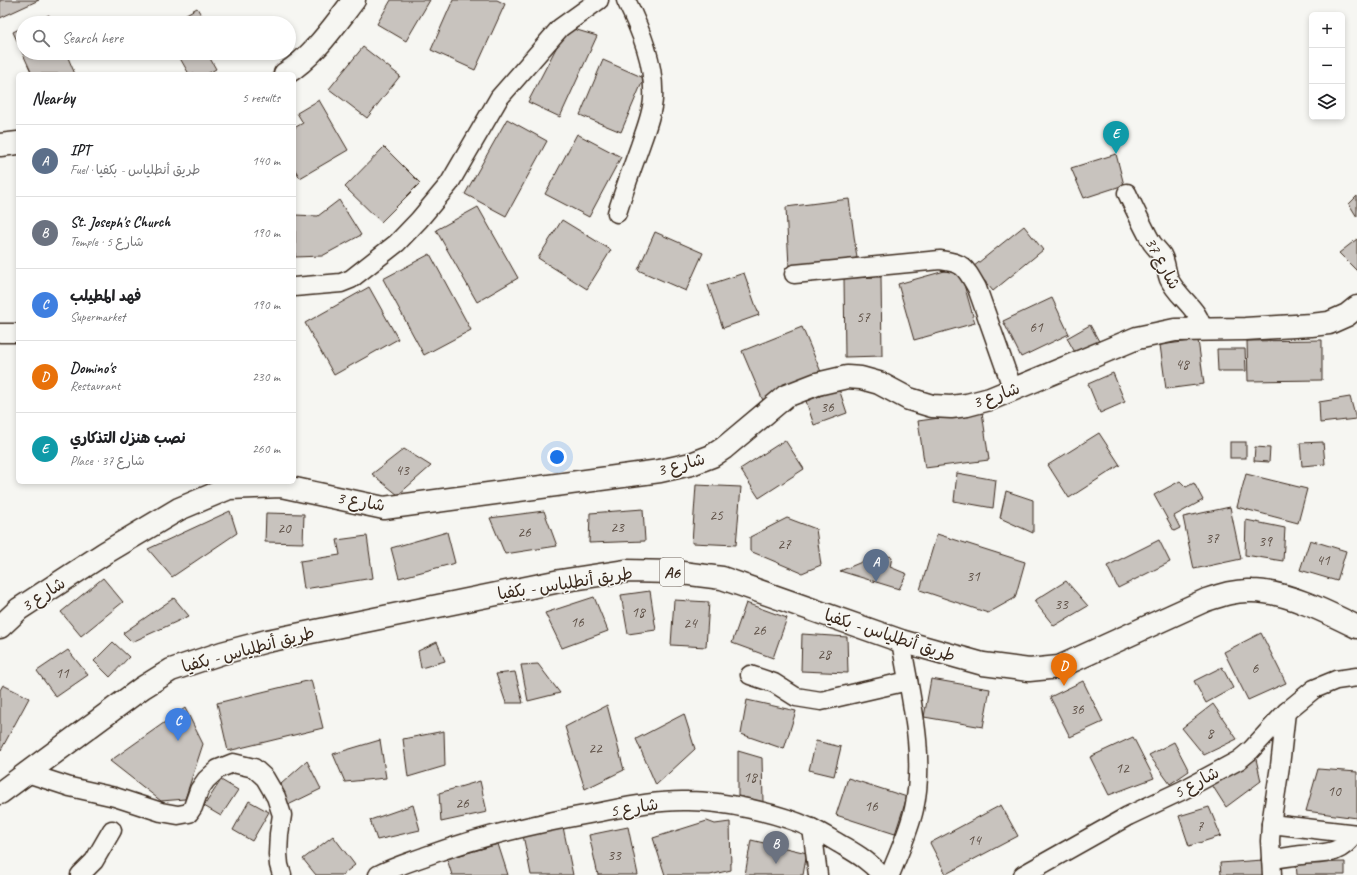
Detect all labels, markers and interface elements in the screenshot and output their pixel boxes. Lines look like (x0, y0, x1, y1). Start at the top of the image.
map controls (1309, 12, 1345, 120)
button: + (1309, 12, 1345, 48)
search box (16, 16, 296, 60)
icon: search (30, 27, 52, 49)
text: Search here (62, 29, 123, 48)
button: − (1309, 48, 1345, 84)
button: layers (1309, 84, 1345, 120)
text: Nearby (32, 88, 75, 109)
text: 5 results (242, 90, 280, 106)
pin: E (1103, 121, 1129, 154)
text: IPT (70, 141, 90, 160)
text: A (42, 153, 48, 169)
text: 140 m (252, 153, 280, 169)
text: Fuel · طريق أنطلياس - بكفيا (70, 162, 200, 178)
text: St. Joseph's Church (70, 213, 170, 232)
text: B (42, 225, 48, 241)
text: 190 m (252, 225, 280, 241)
street label: شارع 37 (1139, 233, 1185, 293)
text: Temple · شارع 5 (70, 234, 144, 250)
text: فهد المطيلب (70, 287, 141, 306)
text: C (42, 297, 48, 313)
text: 190 m (252, 297, 280, 313)
house number: 57 (856, 308, 871, 327)
text: Supermarket (70, 309, 125, 325)
house number: 61 (1029, 318, 1044, 337)
house number: 48 (1175, 355, 1190, 374)
text: Domino's (70, 359, 115, 378)
text: D (41, 369, 49, 385)
text: 230 m (252, 369, 280, 385)
text: Restaurant (70, 378, 120, 394)
street label: شارع 3 (970, 378, 1023, 414)
house number: 36 (820, 398, 835, 417)
text: نصب هنزل التذكاري (70, 429, 185, 448)
text: E (42, 441, 48, 457)
text: 260 m (252, 441, 280, 457)
your location (547, 447, 567, 467)
street label: شارع 3 (655, 448, 708, 482)
text: Place · شارع 37 (70, 453, 145, 469)
house number: 43 (395, 461, 410, 480)
street label: شارع 3 (335, 487, 387, 517)
house number: 25 (709, 506, 724, 525)
house number: 23 (610, 518, 625, 537)
house number: 20 (277, 519, 292, 538)
house number: 26 (517, 523, 532, 542)
house number: 37 (1205, 529, 1220, 548)
house number: 39 (1258, 532, 1273, 551)
house number: 27 (777, 535, 792, 554)
pin: A (863, 549, 889, 582)
house number: 41 (1316, 551, 1331, 570)
road number: A6 (660, 558, 684, 586)
street label: طريق أنطلياس - بكفيا (496, 562, 634, 605)
house number: 31 (966, 567, 981, 586)
street label: شارع 3 (17, 572, 70, 617)
house number: 33 (1054, 595, 1069, 614)
house number: 18 (631, 603, 646, 622)
street label: طريق أنطلياس - بكفيا (822, 604, 958, 667)
house number: 16 (570, 613, 585, 632)
house number: 24 (683, 614, 698, 633)
house number: 26 (752, 621, 767, 640)
street label: طريق أنطلياس - بكفيا (179, 622, 317, 677)
house number: 28 (817, 645, 832, 664)
pin: D (1051, 653, 1077, 686)
house number: 6 (1252, 659, 1260, 678)
house number: 11 (55, 664, 70, 683)
house number: 36 (1070, 700, 1085, 719)
pin: C (165, 708, 191, 741)
house number: 8 (1207, 724, 1215, 743)
house number: 22 (588, 739, 603, 758)
house number: 12 (1115, 759, 1130, 778)
street label: شارع 5 (1170, 762, 1223, 804)
house number: 18 (743, 768, 758, 787)
house number: 10 (1327, 782, 1342, 801)
street label: شارع 5 (608, 793, 660, 823)
house number: 26 (455, 794, 470, 813)
house number: 16 (864, 797, 879, 816)
house number: 7 (1197, 817, 1205, 836)
pin: B (763, 831, 789, 864)
house number: 14 (967, 831, 982, 850)
house number: 33 (607, 846, 622, 865)

